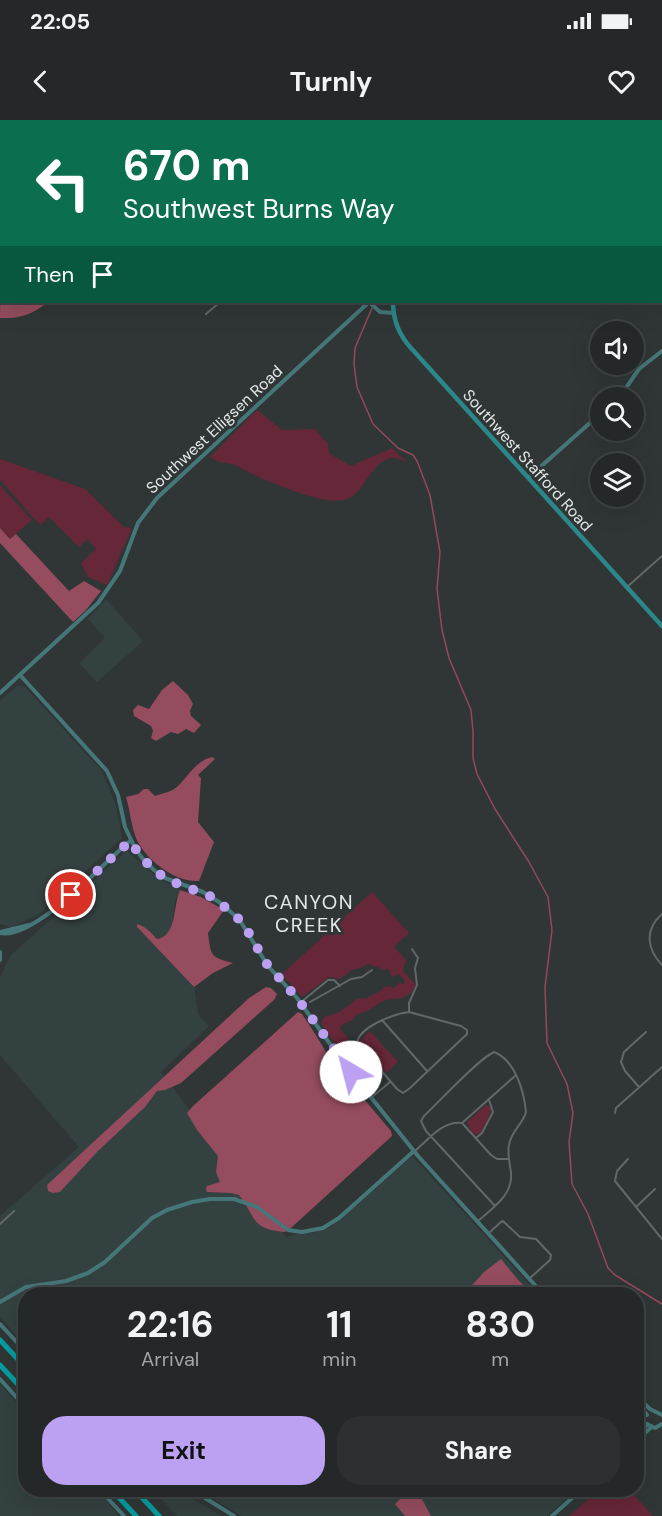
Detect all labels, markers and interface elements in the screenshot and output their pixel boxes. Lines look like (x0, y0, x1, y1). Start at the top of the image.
text: 22:05 (30, 7, 90, 36)
text: Turnly (290, 64, 372, 99)
icon: back (24, 65, 57, 98)
icon: heart (605, 65, 638, 98)
text: 670 m (123, 138, 250, 193)
icon: left (24, 144, 102, 222)
text: Southwest Burns Way (123, 191, 395, 226)
icon: arrive (86, 258, 119, 291)
text: Then (24, 260, 74, 289)
map controls (590, 321, 644, 507)
button: sound (590, 321, 644, 375)
street label: Southwest Elligsen Road (142, 361, 287, 498)
street label: Southwest Stafford Road (458, 385, 597, 536)
button: search (590, 387, 644, 441)
button: layers (590, 453, 644, 507)
pin (45, 869, 96, 920)
icon: arrive (54, 878, 87, 911)
district label: CANYON CREEK (264, 889, 354, 938)
position arrow (319, 1040, 383, 1104)
text: 22:16 (127, 1301, 213, 1348)
text: 11 (326, 1301, 352, 1348)
text: 830 (465, 1301, 535, 1348)
text: Arrival (141, 1346, 199, 1372)
text: min (322, 1346, 356, 1372)
text: m (491, 1346, 509, 1372)
button: Exit (42, 1416, 325, 1485)
button: Share (337, 1416, 620, 1485)

